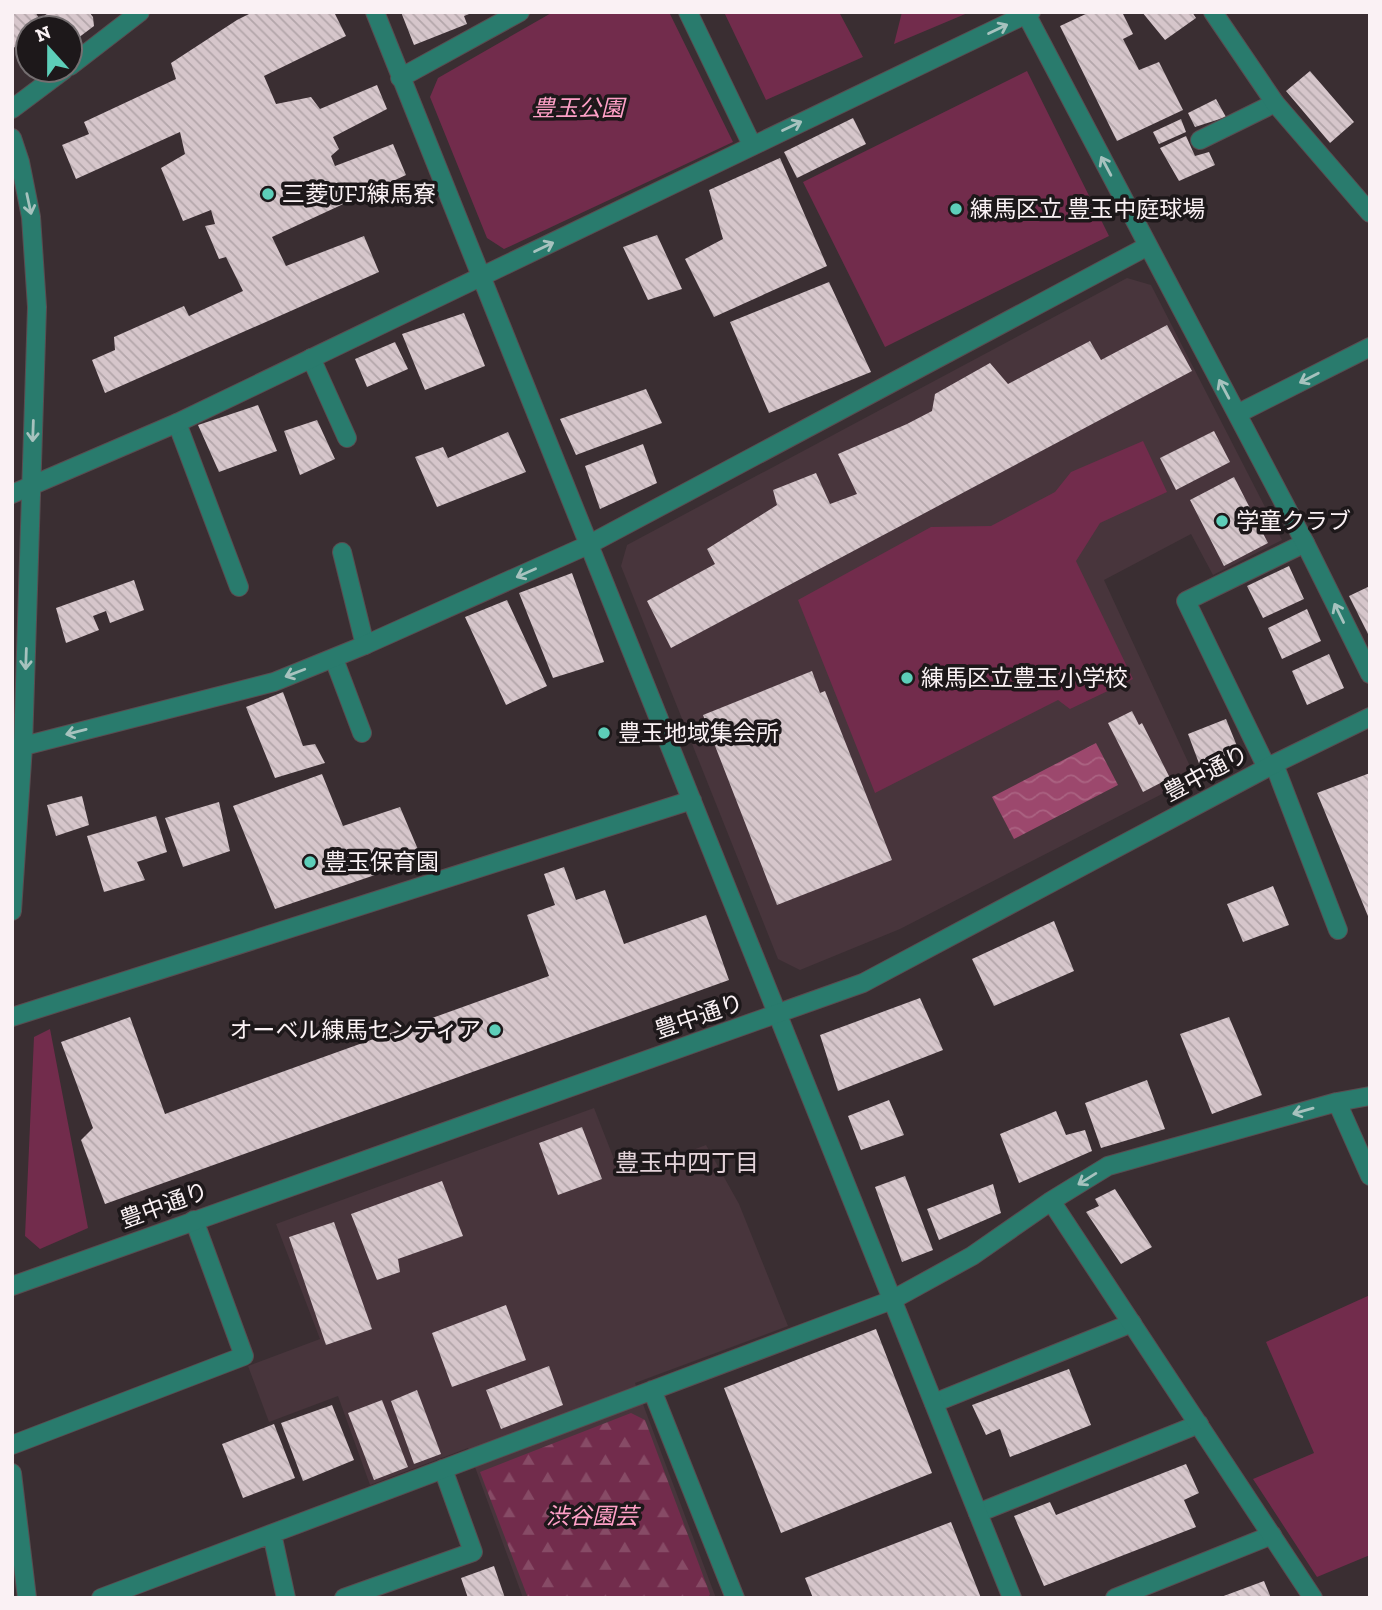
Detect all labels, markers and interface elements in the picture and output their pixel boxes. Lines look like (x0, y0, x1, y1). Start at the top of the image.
north arrow (14, 14, 84, 84)
text: N (32, 20, 54, 47)
one-way arrow (987, 22, 1008, 36)
park label: 豊玉公園 (532, 94, 627, 122)
one-way arrow (781, 119, 803, 132)
one-way arrow (1099, 156, 1113, 177)
place label: 三菱UFJ練馬寮 (282, 180, 436, 208)
marker: 三菱UFJ練馬寮 (260, 186, 276, 202)
one-way arrow (22, 192, 36, 215)
place label: 練馬区立 豊玉中庭球場 (970, 195, 1205, 223)
marker: 練馬区立 豊玉中庭球場 (948, 201, 964, 217)
one-way arrow (533, 240, 554, 253)
one-way arrow (1299, 372, 1320, 386)
one-way arrow (1217, 379, 1230, 400)
one-way arrow (26, 420, 40, 443)
place label: 学童クラブ (1236, 507, 1351, 535)
marker: 学童クラブ (1214, 513, 1230, 529)
one-way arrow (516, 566, 537, 580)
one-way arrow (1332, 603, 1346, 624)
one-way arrow (19, 647, 32, 670)
place label: 練馬区立豊玉小学校 (921, 664, 1128, 692)
one-way arrow (285, 668, 307, 681)
marker: 練馬区立豊玉小学校 (899, 670, 915, 686)
place label: 豊玉地域集会所 (618, 719, 779, 747)
marker: 豊玉地域集会所 (596, 725, 612, 741)
one-way arrow (65, 726, 88, 739)
street label: 豊中通り (1159, 739, 1253, 807)
place label: 豊玉保育園 (324, 848, 439, 876)
marker: 豊玉保育園 (302, 854, 318, 870)
street label: 豊中通り (651, 988, 747, 1044)
place label: オーベル練馬センティア (229, 1016, 481, 1044)
marker: オーベル練馬センティア (487, 1022, 503, 1038)
one-way arrow (1293, 1106, 1315, 1119)
district label: 豊玉中四丁目 (615, 1148, 759, 1177)
one-way arrow (1077, 1172, 1097, 1186)
street label: 豊中通り (116, 1176, 212, 1234)
park label: 渋谷園芸 (546, 1502, 641, 1530)

